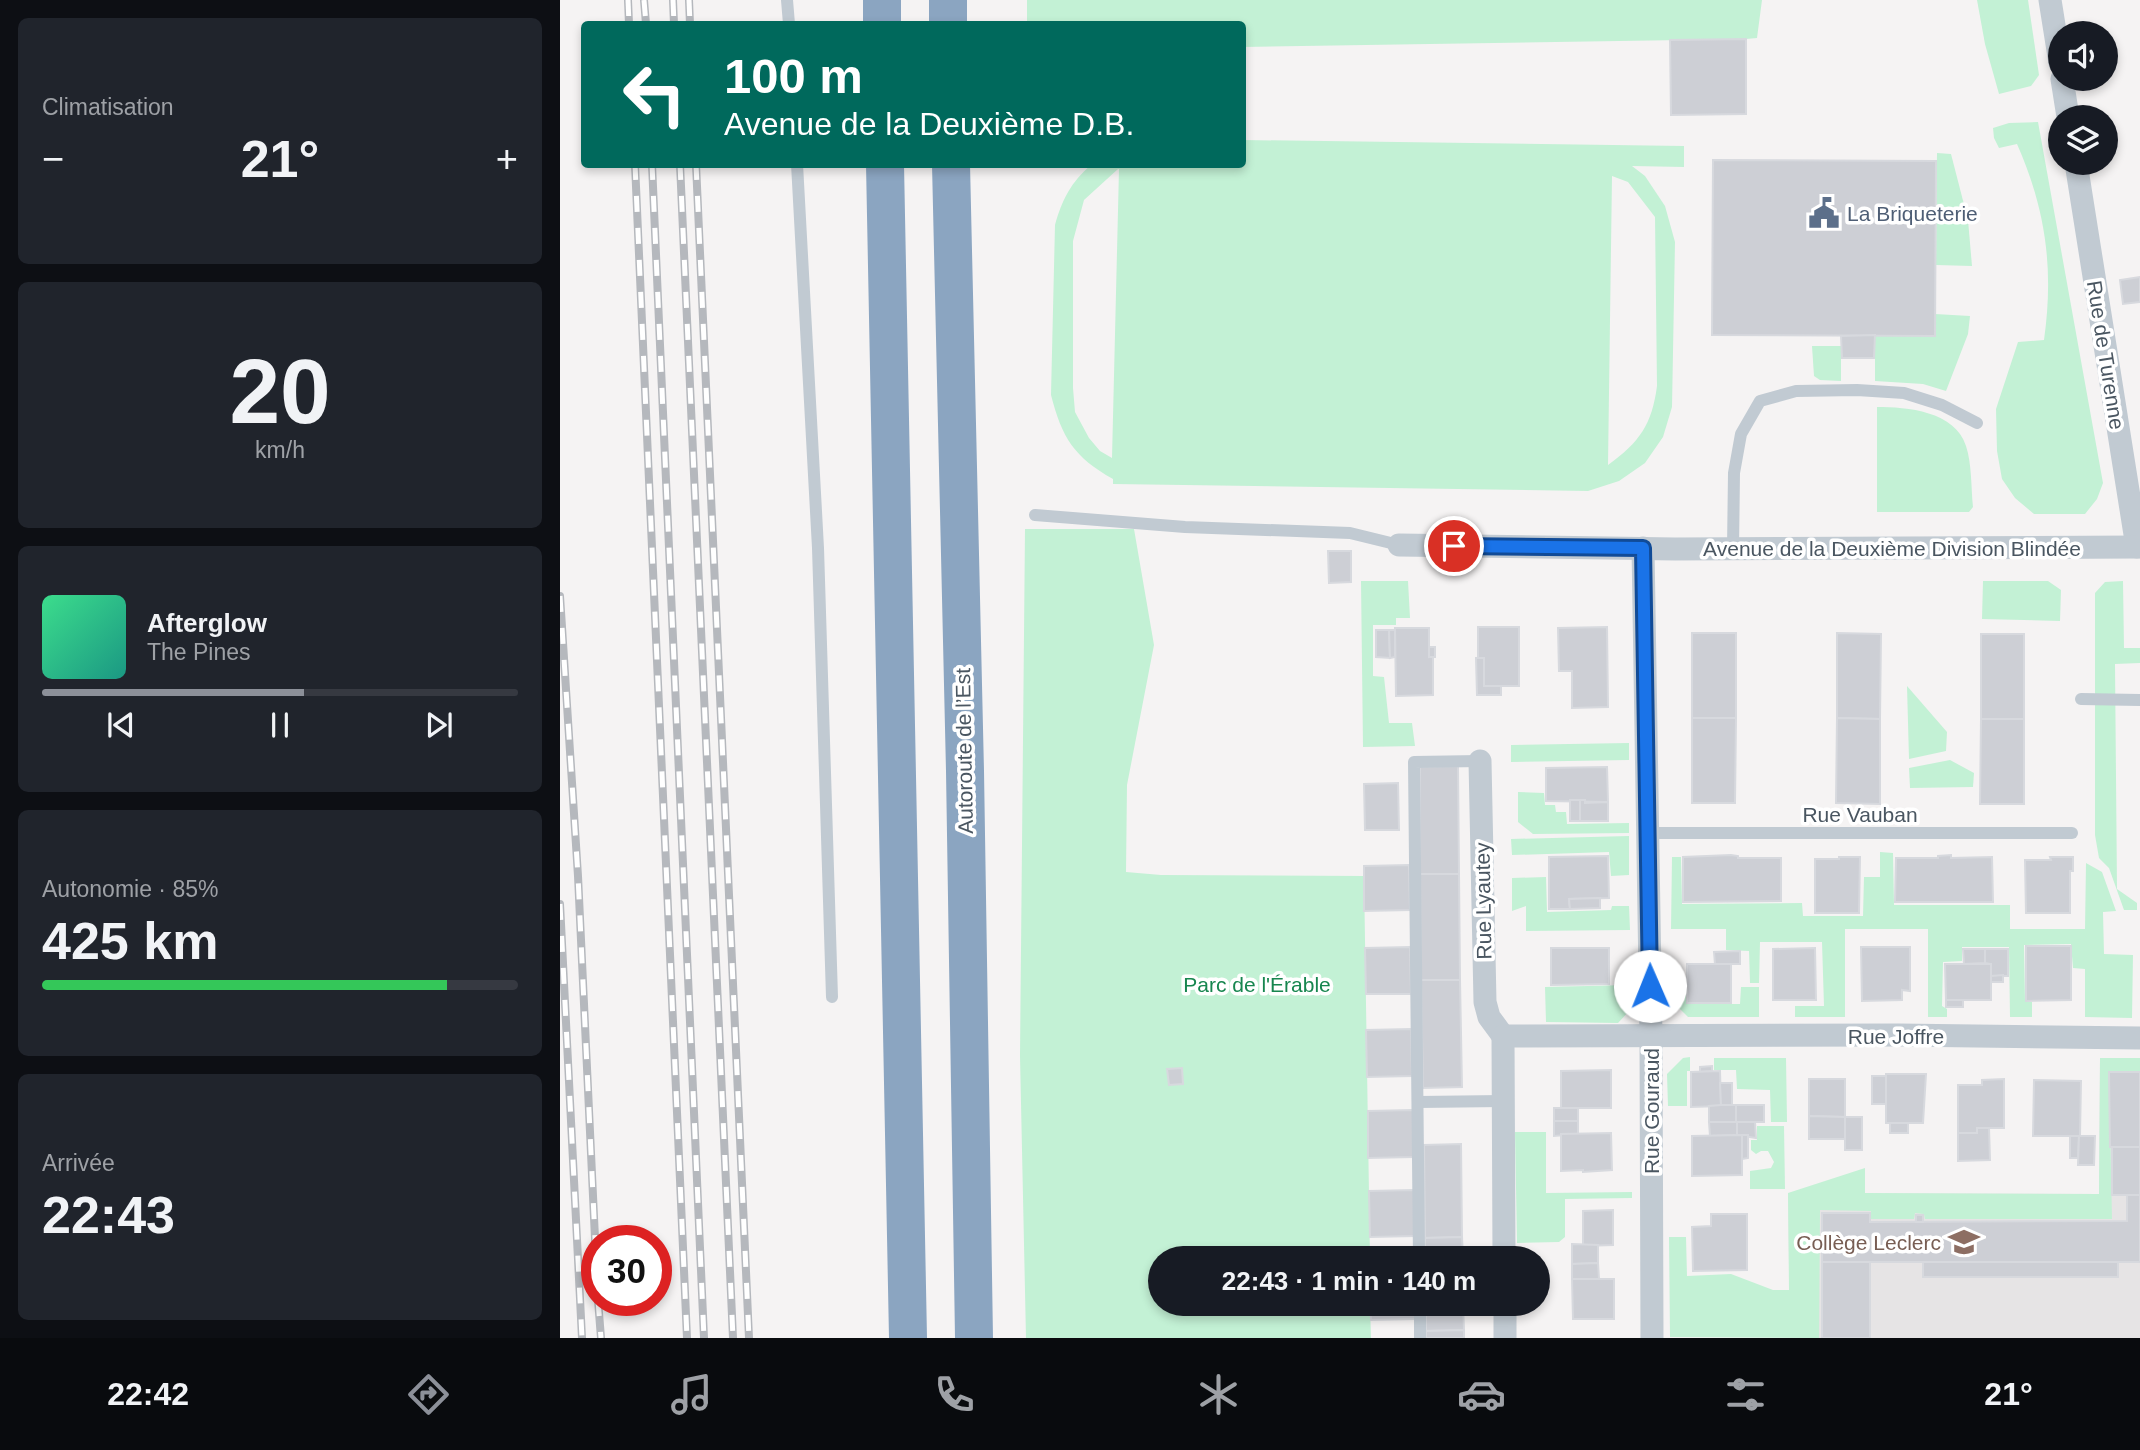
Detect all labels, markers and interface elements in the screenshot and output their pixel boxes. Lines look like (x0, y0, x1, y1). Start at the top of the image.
map controls (2048, 21, 2118, 175)
button: sound (2048, 21, 2118, 91)
icon: left (609, 49, 700, 140)
text: 100 m (724, 49, 863, 103)
text: Climatisation (42, 94, 174, 120)
button: layers (2048, 105, 2118, 175)
text: Avenue de la Deuxième D.B. (724, 106, 1134, 142)
text: 21° (241, 130, 319, 188)
text: − (42, 138, 64, 180)
text: + (496, 138, 518, 180)
public building icon: La Briqueterie (1807, 196, 1841, 230)
place label: La Briqueterie (1847, 202, 1978, 225)
street label: Rue de Turenne (2083, 279, 2129, 431)
text: 20 (229, 341, 331, 442)
text: km/h (255, 437, 305, 463)
pin (1424, 516, 1484, 576)
icon: arrive (1435, 527, 1473, 565)
street label: Avenue de la Deuxième Division Blindée (1703, 537, 2081, 560)
text: Afterglow (147, 608, 267, 638)
text: The Pines (147, 639, 251, 665)
street label: Autoroute de l’Est (951, 668, 977, 834)
icon: previous (102, 706, 140, 744)
icon: pause (261, 706, 299, 744)
icon: next (420, 706, 458, 744)
street label: Rue Vauban (1802, 803, 1918, 826)
street label: Rue Lyautey (1470, 842, 1496, 960)
text: Autonomie · 85% (42, 876, 218, 902)
text: 425 km (42, 912, 218, 970)
position arrow (1613, 949, 1687, 1023)
park label: Parc de l'Érable (1183, 973, 1331, 996)
street label: Rue Joffre (1848, 1025, 1944, 1048)
street label: Rue Gouraud (1640, 1048, 1663, 1174)
text: Arrivée (42, 1150, 115, 1176)
text: 22:43 (42, 1186, 175, 1244)
speed limit sign: 30 (581, 1225, 672, 1316)
school or university icon: Collège Leclerc (1947, 1225, 1981, 1259)
place label: Collège Leclerc (1796, 1231, 1941, 1254)
text: 22:43 · 1 min · 140 m (1222, 1266, 1476, 1296)
icon: directions (404, 1370, 453, 1419)
icon: music (667, 1370, 716, 1419)
icon: phone (930, 1370, 979, 1419)
icon: climate (1194, 1370, 1243, 1419)
icon: car (1457, 1370, 1506, 1419)
icon: filters (1721, 1370, 1770, 1419)
text: 22:42 (107, 1376, 189, 1412)
text: 21° (1984, 1376, 2033, 1412)

